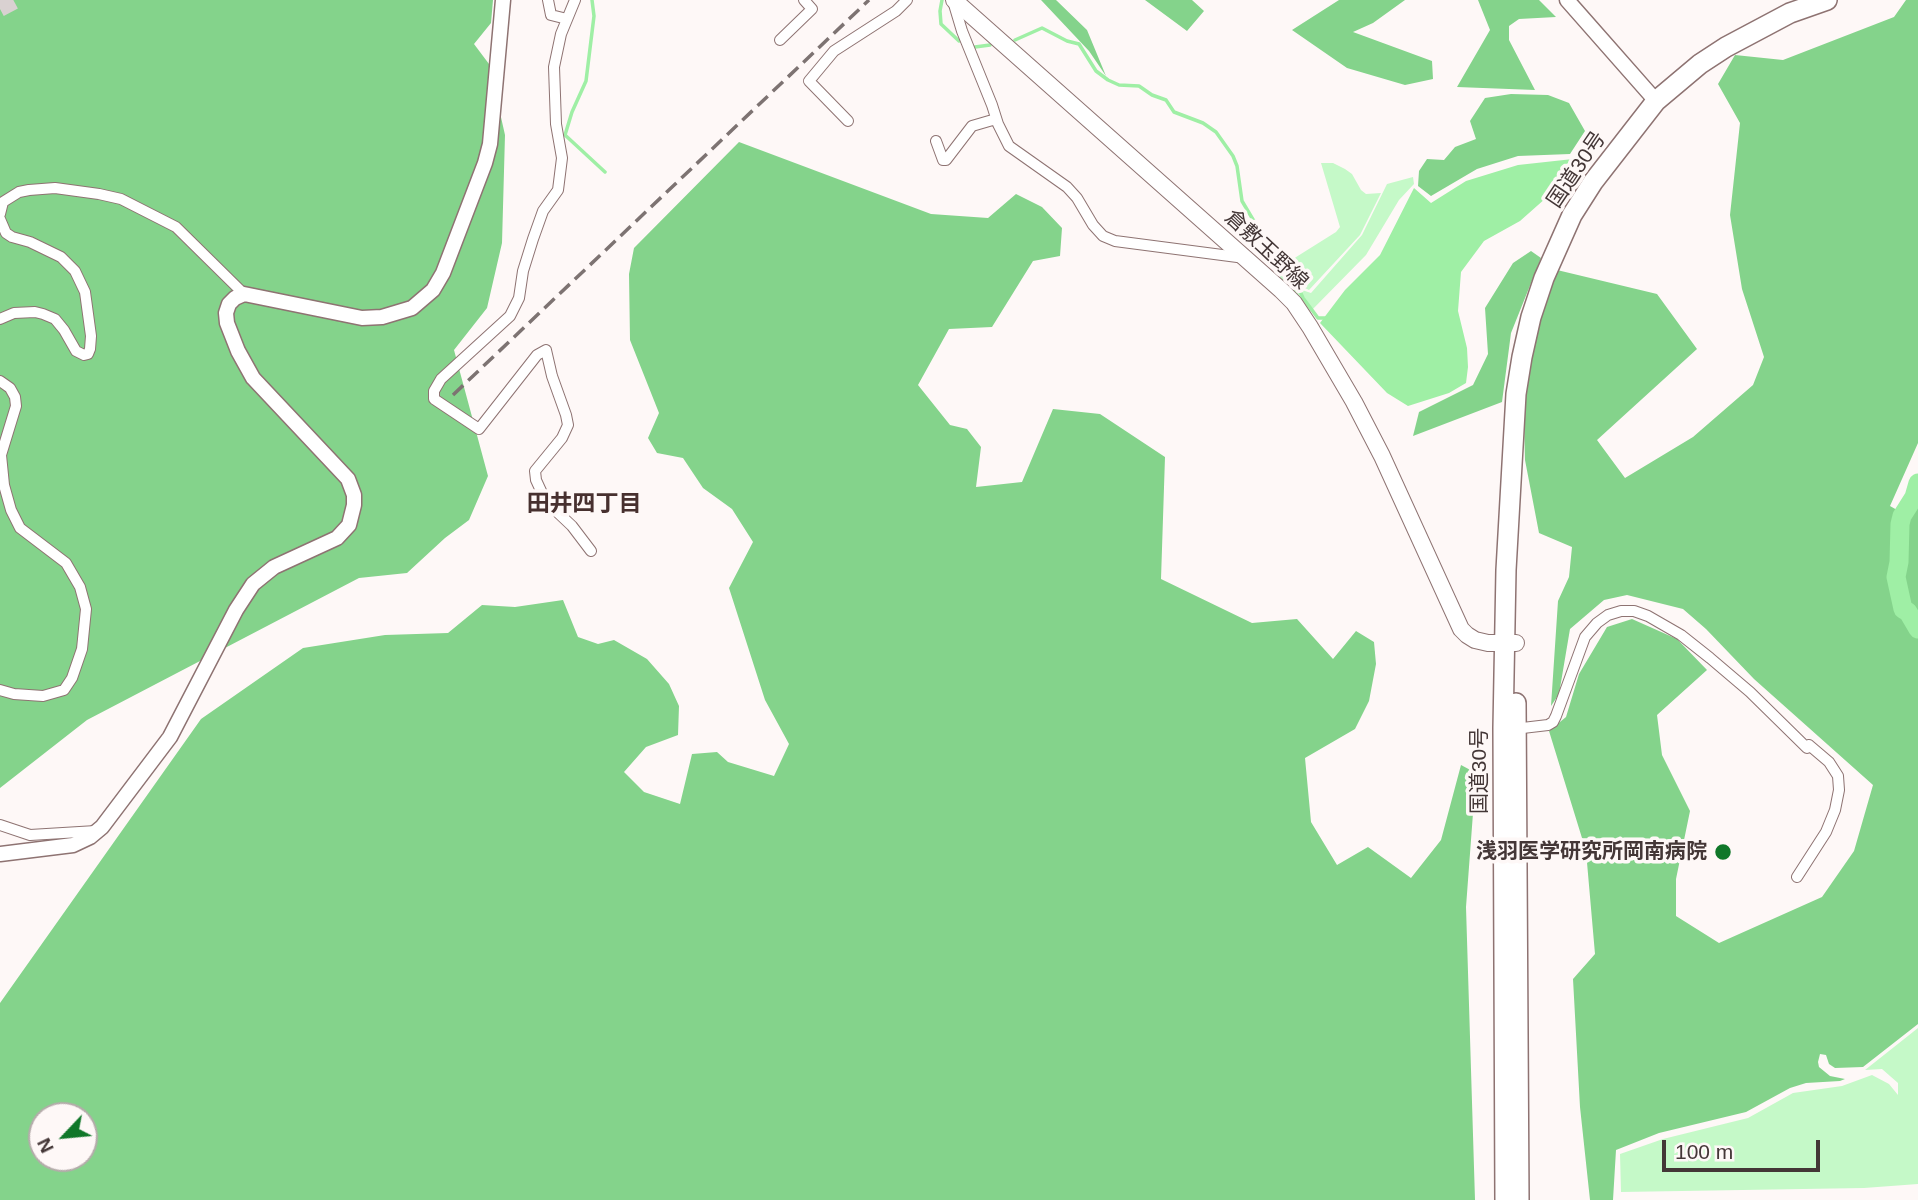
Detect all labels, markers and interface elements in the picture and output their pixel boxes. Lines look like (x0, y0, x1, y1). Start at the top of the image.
street label: 国道30号 (1542, 127, 1612, 213)
street label: 倉敷玉野線 (1219, 205, 1313, 295)
district label: 田井四丁目 (527, 491, 641, 519)
street label: 国道30号 (1467, 728, 1493, 814)
place label: 浅羽医学研究所岡南病院 (1476, 839, 1707, 865)
marker: 浅羽医学研究所岡南病院 (1713, 842, 1733, 862)
north arrow (28, 1102, 98, 1172)
scale bar (1666, 1126, 1824, 1170)
text: N (33, 1135, 58, 1156)
text: 100 m (1675, 1140, 1733, 1163)

